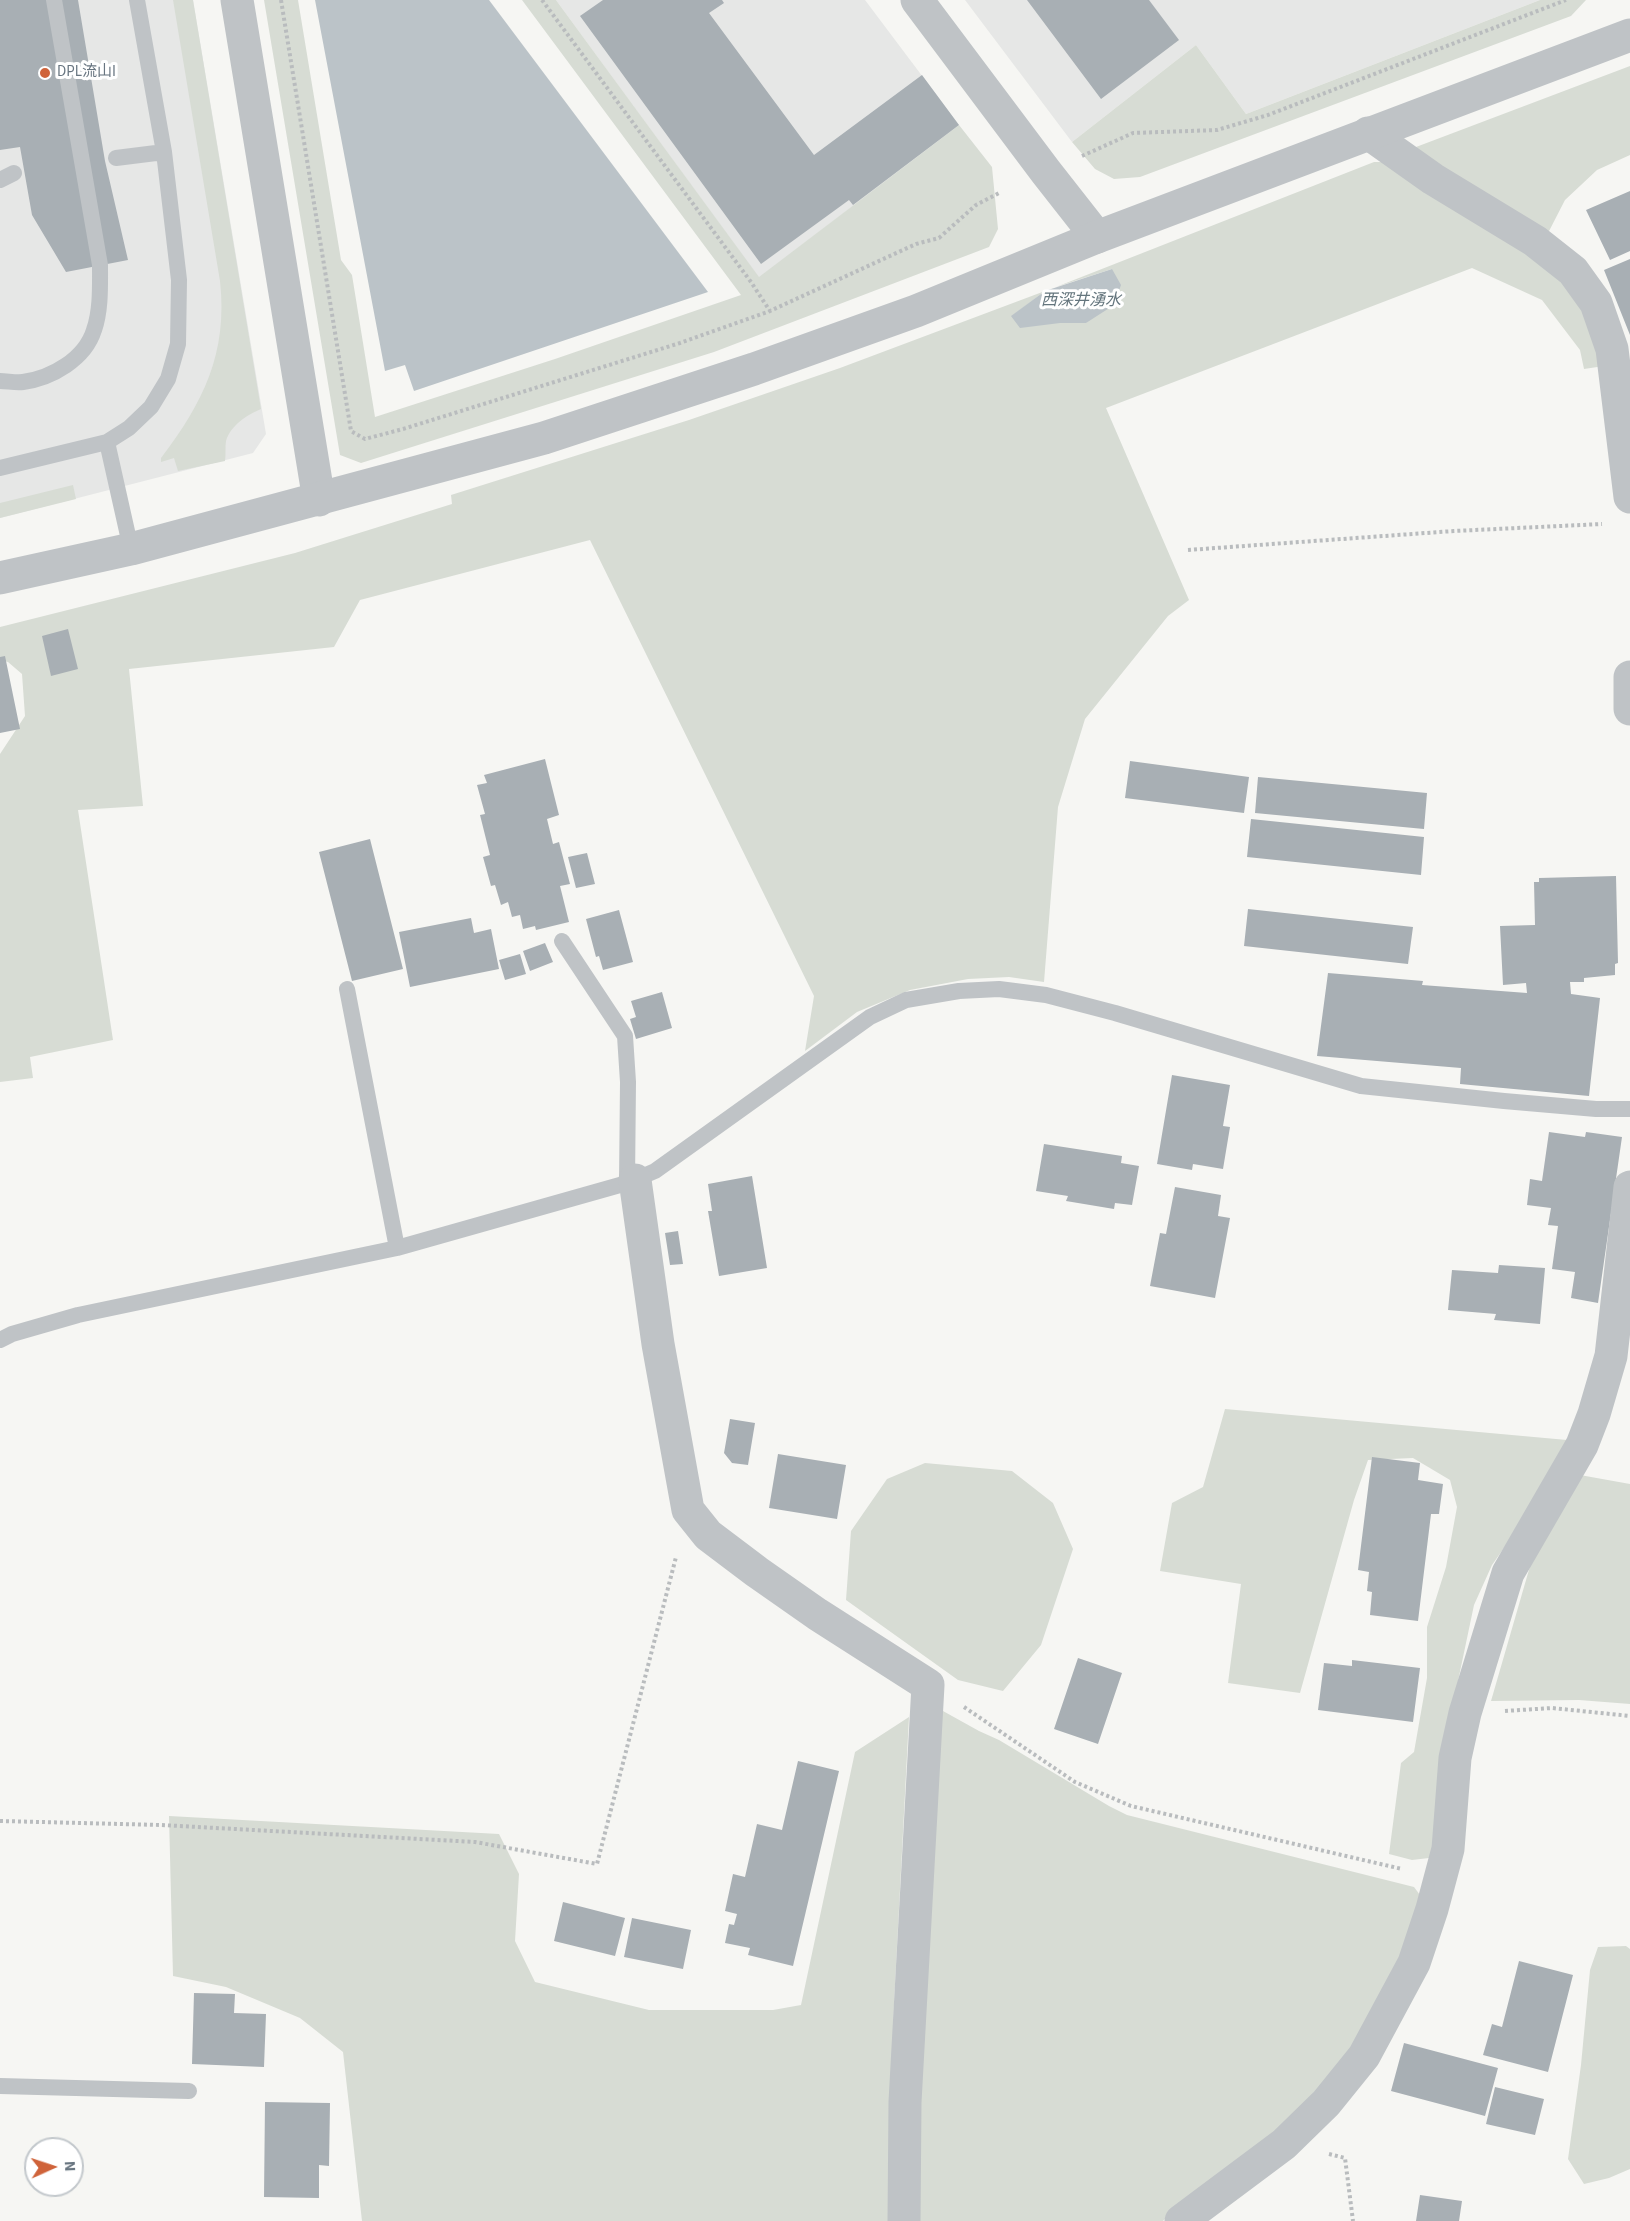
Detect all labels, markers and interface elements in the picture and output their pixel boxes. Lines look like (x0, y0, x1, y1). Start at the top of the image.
place label: DPL流山I (57, 64, 116, 82)
marker: DPL流山I (38, 66, 52, 80)
water label: 西深井湧水 (1041, 291, 1121, 311)
north arrow (24, 2137, 84, 2197)
text: N (59, 2160, 81, 2172)

